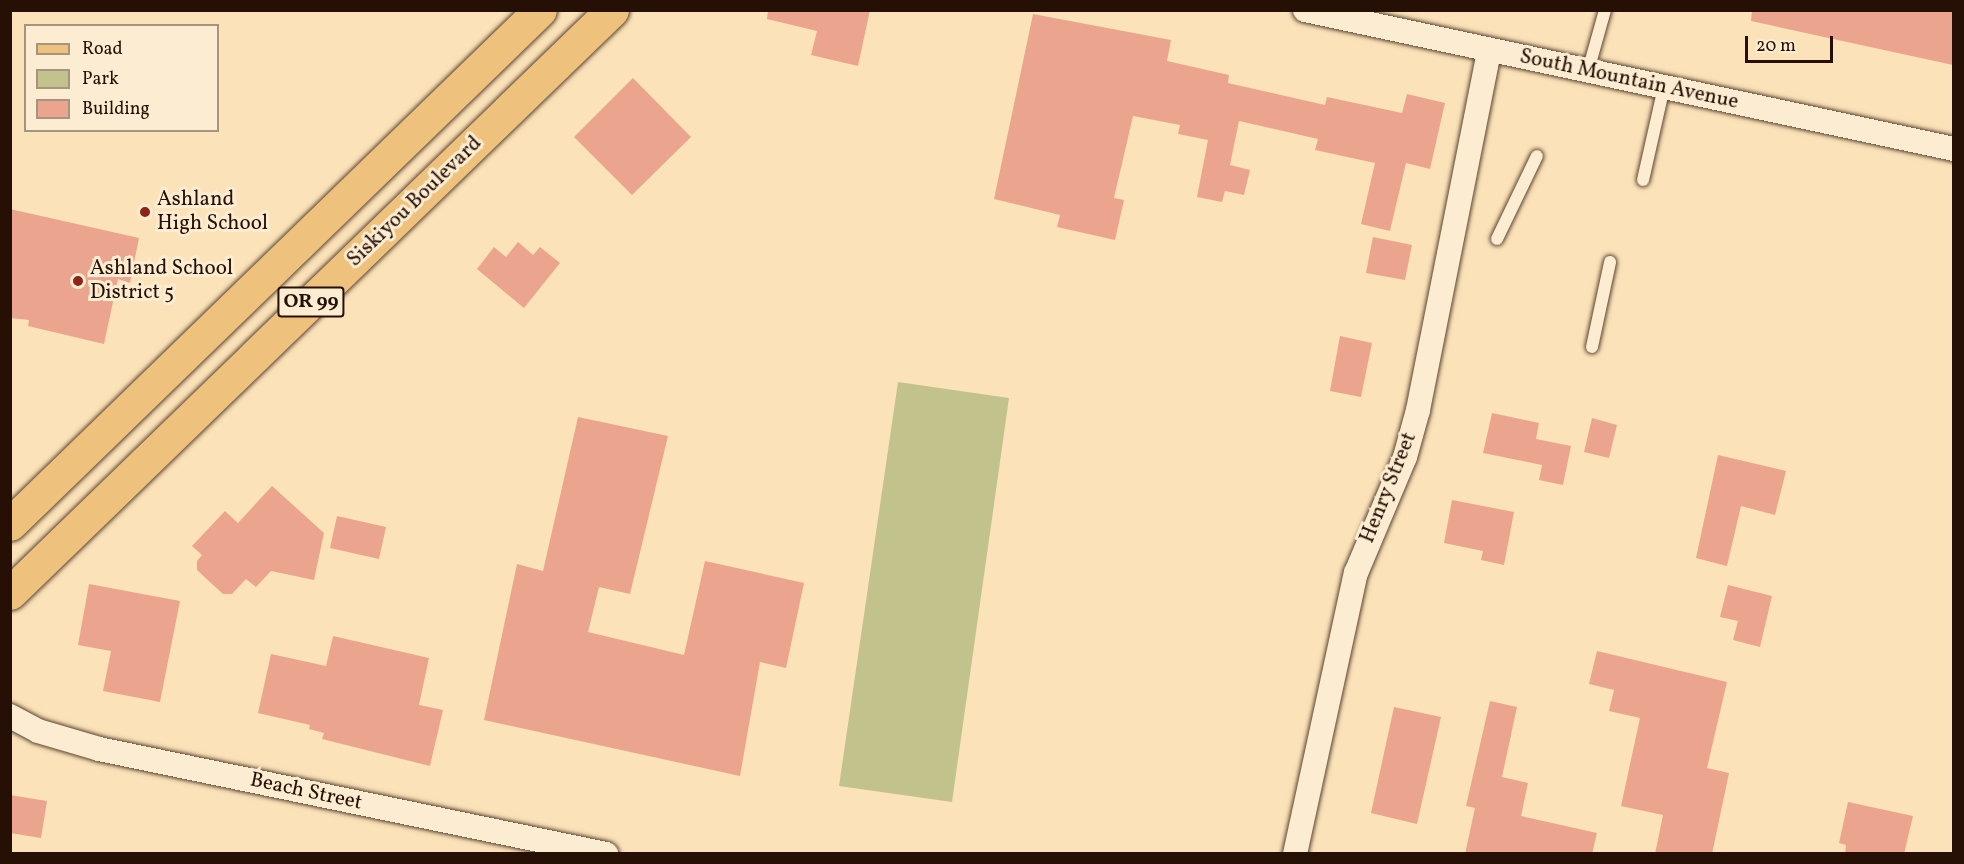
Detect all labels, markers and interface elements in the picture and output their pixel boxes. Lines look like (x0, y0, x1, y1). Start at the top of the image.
legend (24, 24, 219, 132)
scale bar (1748, 24, 1836, 62)
text: 20 m (1756, 34, 1796, 59)
text: Road (82, 37, 123, 62)
street label: South Mountain Avenue (1517, 44, 1741, 116)
text: Park (82, 67, 119, 92)
text: Building (82, 97, 150, 122)
street label: Siskiyou Boulevard (342, 131, 488, 273)
place label: Ashland High School (157, 187, 268, 237)
marker: Ashland High School (138, 205, 152, 219)
place label: Ashland School District 5 (90, 256, 233, 306)
marker: Ashland School District 5 (71, 274, 85, 288)
road number: OR 99 (276, 285, 346, 319)
street label: Henry Street (1355, 429, 1423, 547)
street label: Beach Street (248, 768, 364, 816)

